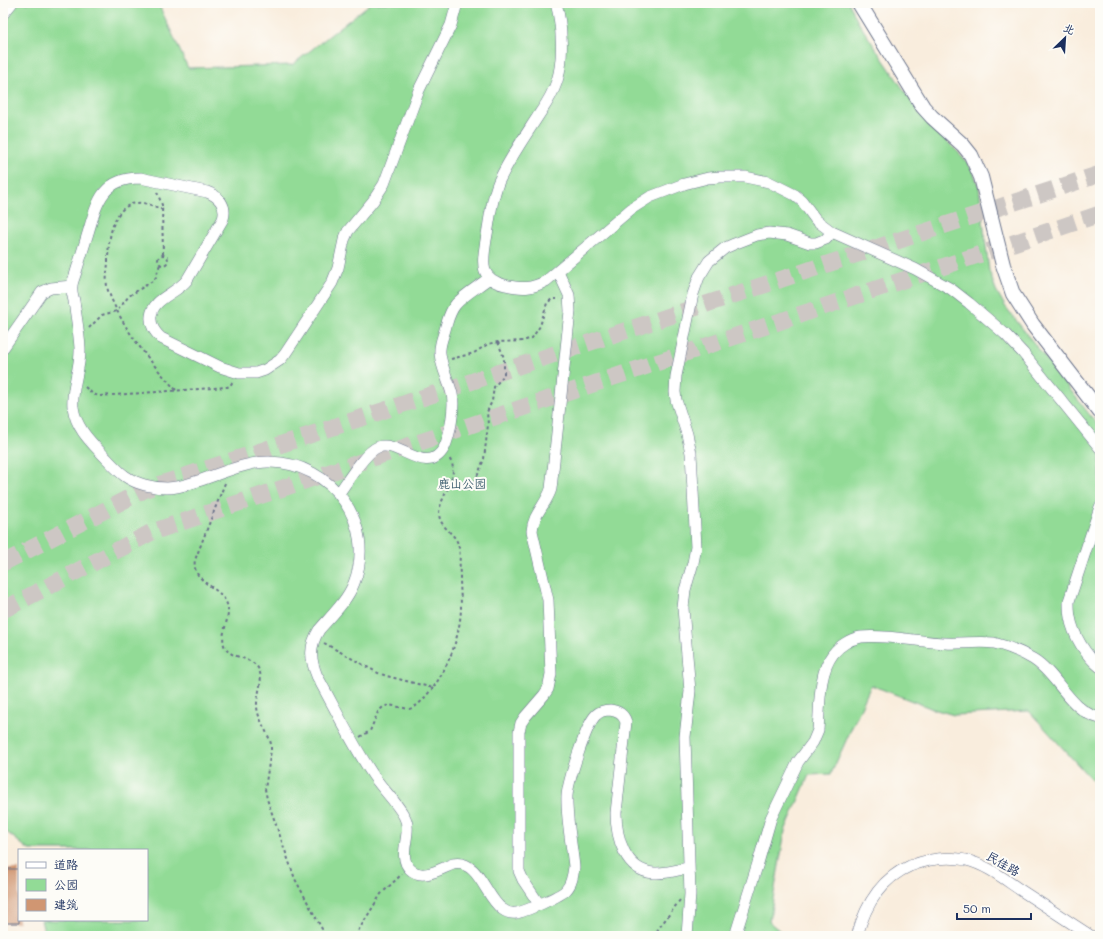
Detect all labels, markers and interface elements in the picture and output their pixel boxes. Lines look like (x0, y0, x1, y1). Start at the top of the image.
north arrow (1045, 18, 1085, 58)
text: 北 (1061, 19, 1078, 38)
park label: 鹿山公园 (438, 475, 486, 491)
street label: 民佳路 (984, 847, 1023, 879)
legend (18, 849, 148, 921)
text: 道路 (54, 856, 78, 872)
text: 公园 (54, 876, 78, 892)
scale bar (957, 895, 1031, 921)
text: 建筑 (54, 896, 78, 912)
text: 50 m (963, 900, 991, 916)

